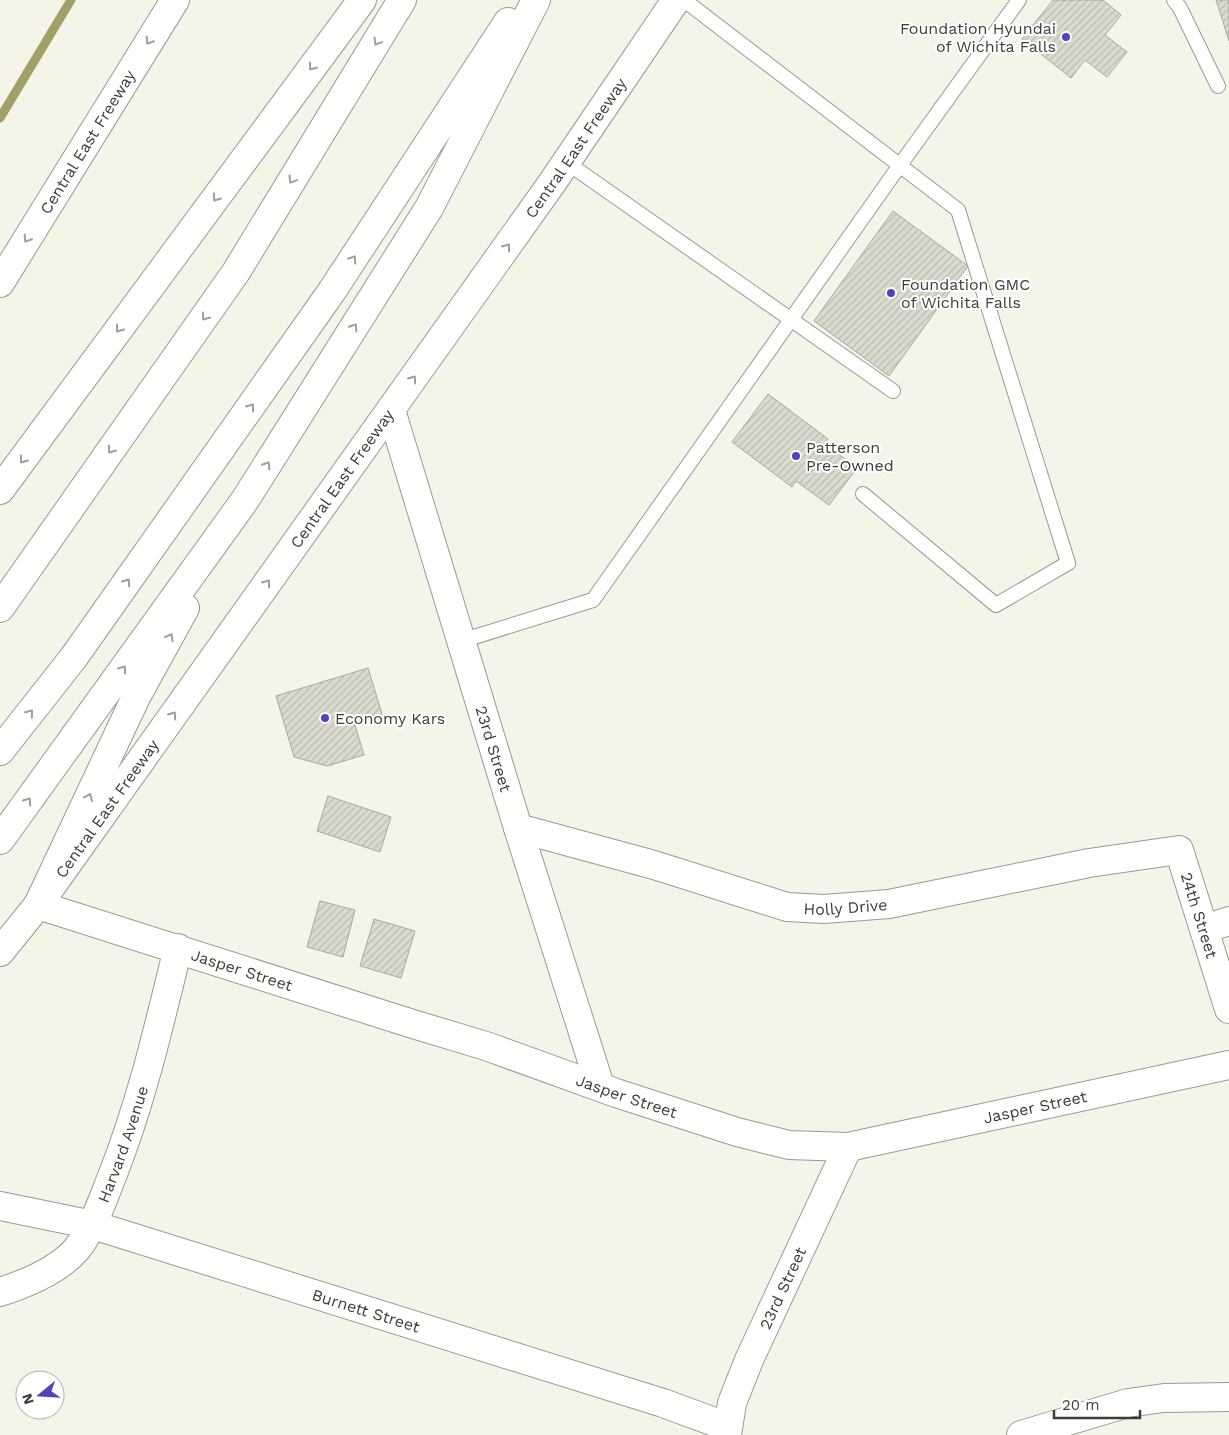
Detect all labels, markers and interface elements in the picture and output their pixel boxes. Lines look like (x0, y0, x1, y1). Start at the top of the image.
place label: Foundation Hyundai of Wichita Falls (900, 19, 1056, 56)
marker: Foundation Hyundai of Wichita Falls (1060, 31, 1072, 43)
one-way arrow (146, 36, 156, 45)
one-way arrow (374, 36, 383, 45)
one-way arrow (309, 61, 318, 71)
street label: Central East Freeway (36, 66, 139, 217)
street label: Central East Freeway (521, 74, 630, 221)
one-way arrow (289, 175, 299, 184)
one-way arrow (213, 192, 221, 201)
one-way arrow (24, 234, 33, 243)
one-way arrow (501, 243, 510, 253)
one-way arrow (347, 255, 356, 264)
place label: Foundation GMC of Wichita Falls (901, 275, 1030, 312)
marker: Foundation GMC of Wichita Falls (885, 287, 897, 299)
one-way arrow (202, 311, 211, 321)
one-way arrow (116, 323, 125, 333)
one-way arrow (348, 324, 358, 333)
one-way arrow (407, 375, 416, 385)
one-way arrow (244, 403, 254, 412)
street label: Central East Freeway (286, 405, 398, 551)
place label: Patterson Pre-Owned (806, 438, 894, 475)
one-way arrow (108, 444, 117, 454)
marker: Patterson Pre-Owned (790, 450, 802, 462)
one-way arrow (20, 454, 28, 463)
one-way arrow (261, 461, 271, 470)
one-way arrow (121, 579, 130, 588)
one-way arrow (262, 580, 270, 589)
one-way arrow (163, 633, 173, 642)
one-way arrow (118, 666, 126, 675)
street label: 23rd Street (472, 704, 516, 794)
place label: Economy Kars (335, 709, 445, 728)
one-way arrow (25, 710, 33, 719)
one-way arrow (167, 711, 176, 721)
marker: Economy Kars (319, 712, 331, 724)
street label: Central East Freeway (51, 735, 163, 881)
one-way arrow (83, 793, 93, 802)
one-way arrow (23, 798, 31, 807)
street label: 24th Street (1177, 870, 1222, 961)
street label: Holly Drive (803, 895, 888, 919)
street label: Jasper Street (189, 945, 295, 995)
street label: Jasper Street (574, 1070, 680, 1122)
street label: Harvard Avenue (93, 1084, 152, 1205)
street label: Jasper Street (982, 1086, 1089, 1127)
street label: 23rd Street (755, 1244, 810, 1332)
street label: Burnett Street (310, 1285, 423, 1336)
north arrow (15, 1370, 65, 1420)
scale bar (1054, 1388, 1140, 1420)
text: N (18, 1392, 37, 1406)
text: 20 m (1062, 1396, 1100, 1414)

